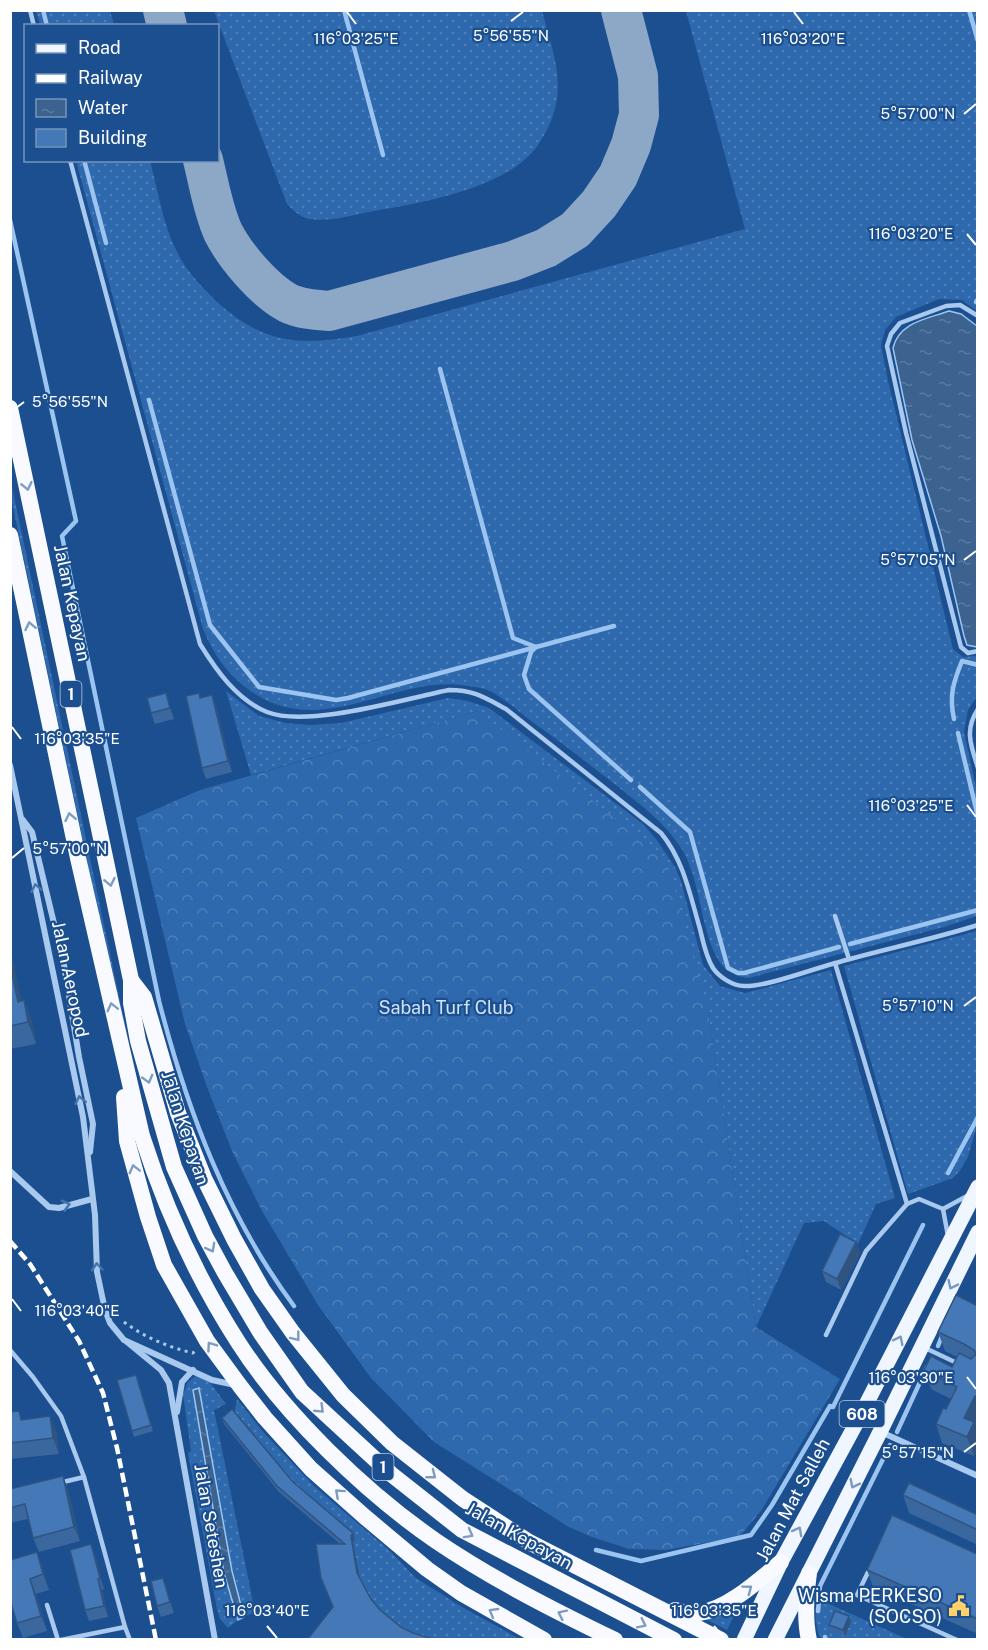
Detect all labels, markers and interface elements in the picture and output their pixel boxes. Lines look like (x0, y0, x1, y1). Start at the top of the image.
legend (24, 24, 219, 162)
text: 5°56'55"N (473, 27, 549, 44)
text: 116°03'25"E (314, 30, 398, 47)
text: 116°03'20"E (761, 30, 845, 47)
text: Road (78, 37, 121, 58)
text: Railway (78, 67, 143, 88)
text: Water (78, 97, 128, 118)
text: 5°57'00"N (881, 105, 955, 122)
text: Building (78, 127, 147, 148)
text: 116°03'20"E (869, 225, 953, 242)
text: 5°56'55"N (32, 393, 108, 410)
one-way arrow (20, 480, 33, 490)
street label: Jalan Kepayan (50, 543, 95, 663)
text: 5°57'05"N (880, 551, 956, 568)
one-way arrow (24, 621, 37, 631)
road number: 1 (60, 681, 82, 707)
text: 116°03'35"E (34, 730, 120, 747)
text: 116°03'25"E (869, 797, 953, 814)
one-way arrow (64, 812, 77, 822)
text: 5°57'00"N (33, 840, 107, 857)
one-way arrow (103, 877, 116, 887)
one-way arrow (30, 883, 43, 893)
street label: Jalan Aeropod (48, 919, 93, 1039)
park label: Sabah Turf Club (378, 997, 514, 1018)
text: 5°57'10"N (882, 997, 954, 1014)
one-way arrow (106, 1002, 119, 1012)
street label: Jalan Kepayan (157, 1068, 214, 1188)
one-way arrow (141, 1073, 153, 1084)
one-way arrow (74, 1095, 87, 1105)
one-way arrow (129, 1164, 142, 1174)
one-way arrow (60, 1200, 71, 1212)
one-way arrow (204, 1242, 215, 1252)
one-way arrow (91, 1262, 104, 1271)
one-way arrow (947, 1278, 959, 1289)
text: 116°03'40"E (34, 1302, 120, 1319)
one-way arrow (288, 1330, 299, 1341)
one-way arrow (892, 1335, 903, 1346)
one-way arrow (207, 1342, 218, 1353)
text: 116°03'30"E (869, 1369, 953, 1386)
road number: 608 (840, 1401, 884, 1427)
one-way arrow (313, 1402, 324, 1413)
street label: Jalan Mat Salleh (751, 1435, 834, 1565)
text: 5°57'15"N (882, 1444, 954, 1461)
road number: 1 (372, 1454, 394, 1480)
street label: Jalan Seteshen (190, 1462, 233, 1590)
one-way arrow (425, 1467, 436, 1478)
one-way arrow (850, 1478, 861, 1488)
one-way arrow (335, 1489, 345, 1500)
street label: Jalan Kepayan (462, 1498, 576, 1574)
one-way arrow (791, 1526, 802, 1537)
one-way arrow (463, 1527, 473, 1538)
one-way arrow (741, 1585, 752, 1596)
place label: Wisma PERKESO (SOCSO) (798, 1585, 942, 1627)
public building icon: Wisma PERKESO (SOCSO) (947, 1594, 971, 1618)
text: 116°03'40"E (224, 1602, 310, 1619)
text: 116°03'35"E (671, 1602, 757, 1619)
one-way arrow (489, 1607, 499, 1619)
one-way arrow (557, 1610, 568, 1622)
one-way arrow (636, 1617, 646, 1628)

